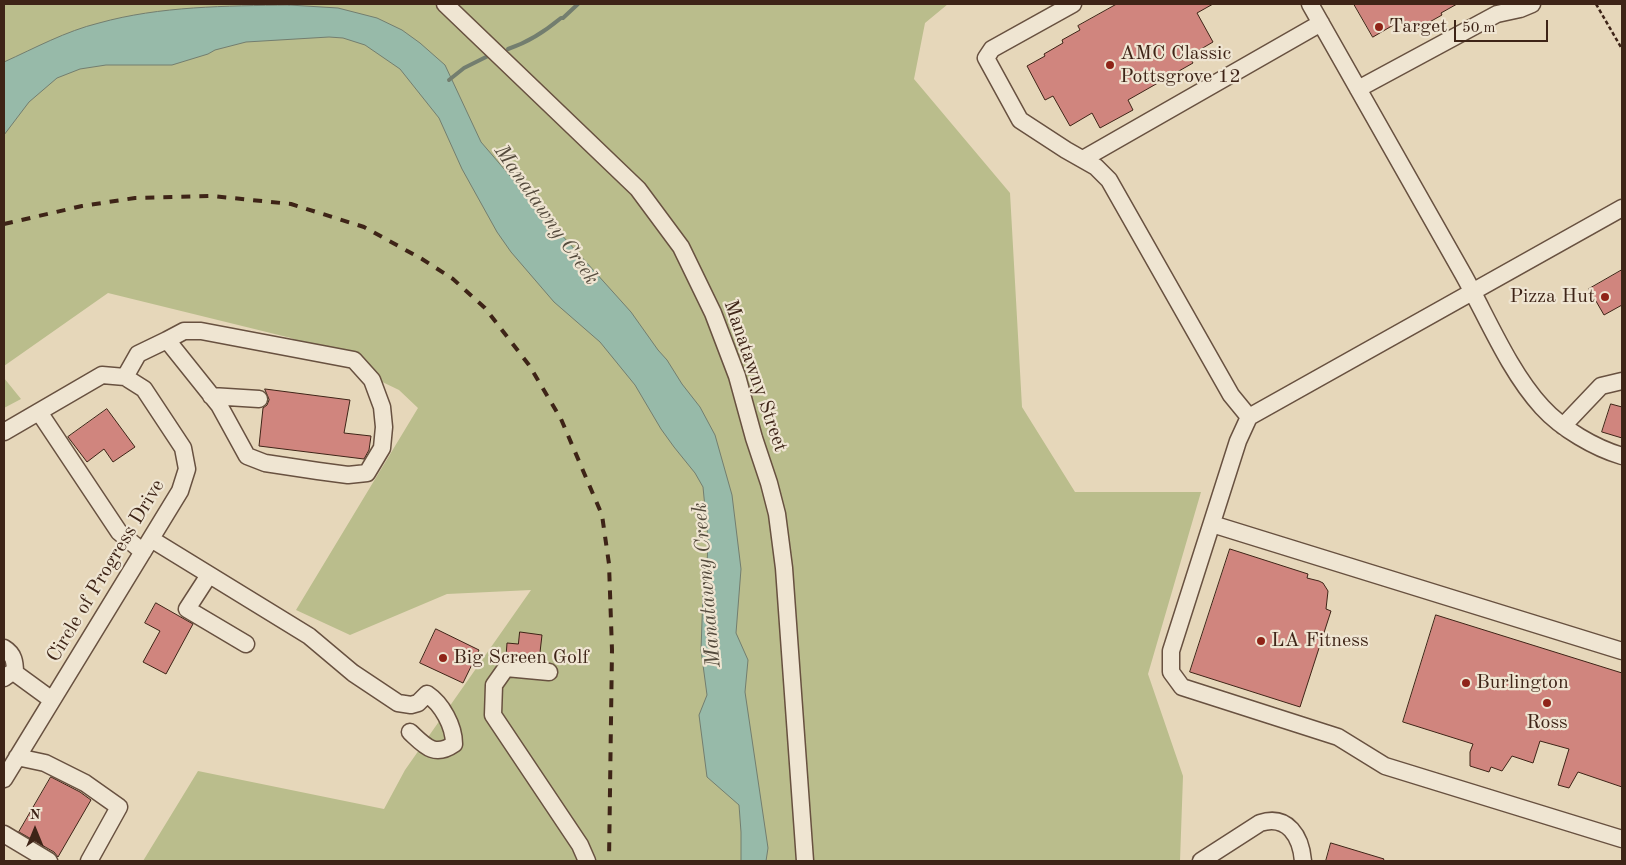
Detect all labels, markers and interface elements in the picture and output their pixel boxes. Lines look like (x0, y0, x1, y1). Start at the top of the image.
scale bar (1456, 10, 1550, 42)
place label: Target (1389, 15, 1447, 39)
marker: Target (1373, 21, 1385, 33)
text: 50 m (1462, 21, 1496, 36)
place label: AMC Classic Pottsgrove 12 (1120, 42, 1241, 89)
marker: AMC Classic Pottsgrove 12 (1104, 59, 1116, 71)
water label: Manatawny Creek (488, 140, 604, 290)
place label: Pizza Hut (1509, 285, 1595, 309)
marker: Pizza Hut (1599, 291, 1611, 303)
street label: Manatawny Street (718, 297, 792, 455)
street label: Circle of Progress Drive (42, 475, 170, 667)
water label: Manatawny Creek (687, 501, 727, 669)
place label: LA Fitness (1271, 629, 1369, 653)
marker: LA Fitness (1255, 635, 1267, 647)
place label: Big Screen Golf (453, 646, 589, 670)
marker: Big Screen Golf (437, 652, 449, 664)
place label: Burlington (1476, 671, 1569, 695)
marker: Burlington (1460, 677, 1472, 689)
marker: Ross (1541, 697, 1553, 709)
place label: Ross (1526, 711, 1568, 735)
north arrow (10, 805, 60, 855)
text: N (30, 808, 40, 822)

